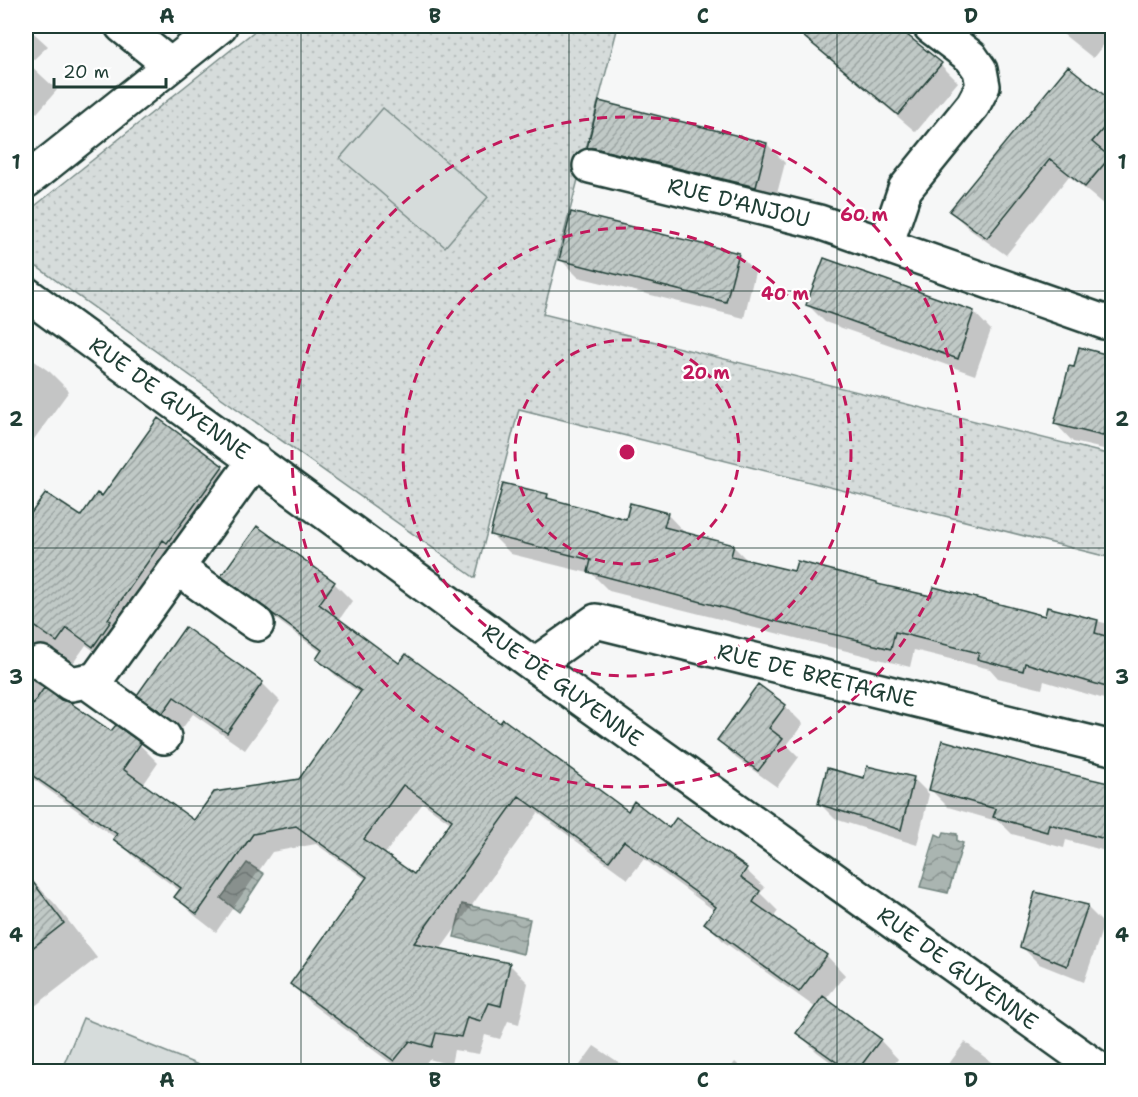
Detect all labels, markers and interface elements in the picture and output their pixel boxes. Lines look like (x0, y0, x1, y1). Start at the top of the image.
text: A (159, 3, 175, 29)
text: B (429, 3, 441, 29)
text: C (697, 3, 709, 29)
text: D (964, 3, 978, 29)
scale bar (54, 51, 166, 89)
text: 20 m (63, 60, 109, 84)
text: 1 (11, 149, 21, 175)
text: 1 (1117, 149, 1127, 175)
street label: RUE D'ANJOU (665, 171, 813, 234)
text: 60 m (840, 203, 888, 227)
text: 40 m (761, 282, 809, 306)
street label: RUE DE GUYENNE (83, 330, 256, 467)
text: 20 m (682, 361, 730, 385)
text: 2 (9, 406, 23, 432)
text: 2 (1115, 406, 1129, 432)
centre of rings (617, 442, 637, 462)
street label: RUE DE GUYENNE (476, 617, 649, 754)
street label: RUE DE BRETAGNE (714, 637, 919, 714)
text: 3 (9, 664, 23, 690)
text: 3 (1115, 664, 1129, 690)
street label: RUE DE GUYENNE (871, 900, 1044, 1037)
text: 4 (9, 922, 23, 948)
text: 4 (1115, 922, 1129, 948)
text: A (159, 1067, 175, 1093)
text: B (429, 1067, 441, 1093)
text: C (697, 1067, 709, 1093)
text: D (964, 1067, 978, 1093)

